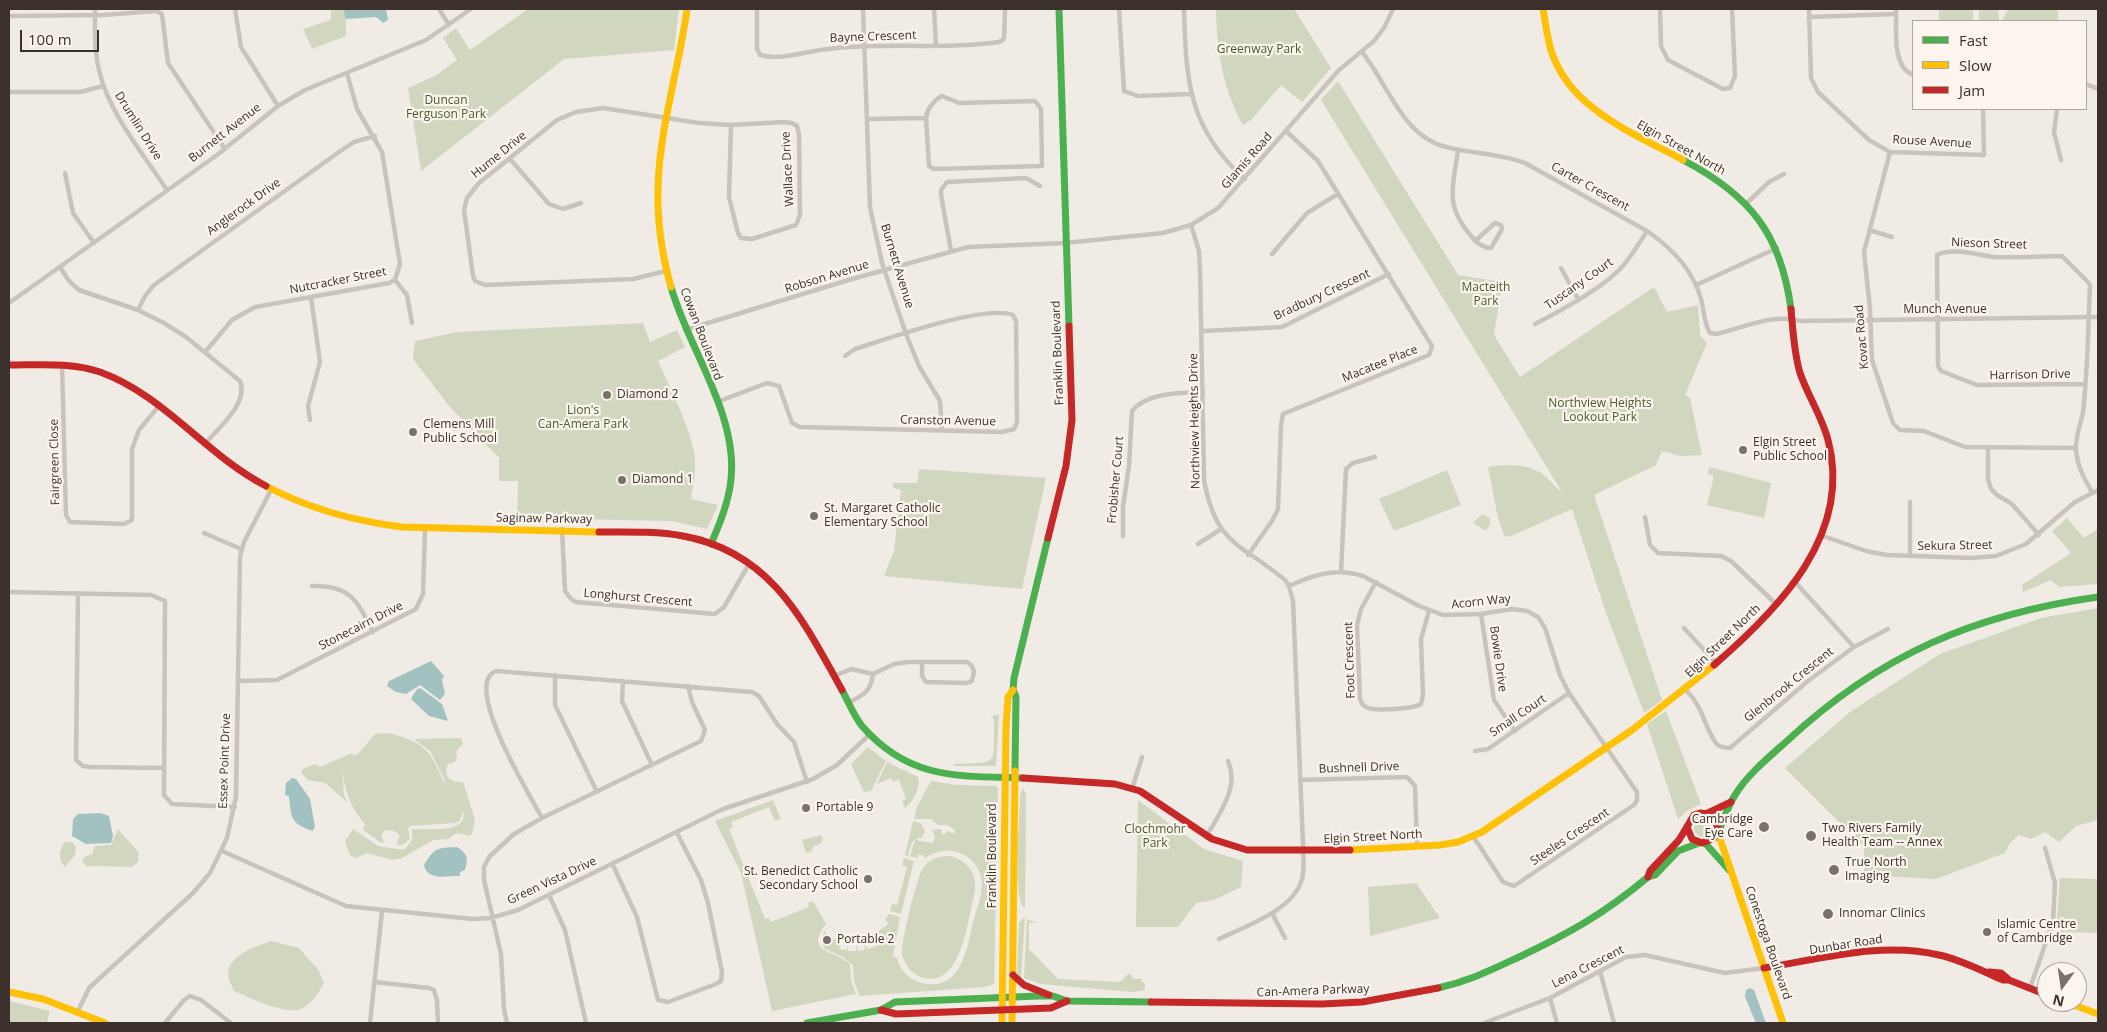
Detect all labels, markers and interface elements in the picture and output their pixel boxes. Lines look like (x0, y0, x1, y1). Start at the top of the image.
scale bar (22, 20, 101, 52)
legend (1912, 20, 2087, 110)
street label: Bayne Crescent (829, 28, 917, 46)
text: 100 m (28, 29, 72, 49)
text: Fast (1959, 30, 1988, 50)
park label: Greenway Park (1217, 43, 1301, 57)
text: Slow (1959, 55, 1992, 75)
text: Jam (1959, 80, 1985, 100)
street label: Drumlin Drive (111, 89, 165, 163)
park label: Duncan Ferguson Park (406, 94, 486, 122)
street label: Burnett Avenue (186, 100, 264, 166)
street label: Elgin Street North (1634, 118, 1728, 178)
street label: Hume Drive (469, 128, 529, 182)
street label: Glamis Road (1219, 130, 1275, 192)
street label: Wallace Drive (779, 131, 797, 207)
street label: Rouse Avenue (1892, 133, 1972, 151)
street label: Carter Crescent (1548, 160, 1632, 214)
street label: Anglerock Drive (204, 175, 284, 239)
street label: Burnett Avenue (877, 222, 917, 310)
street label: Nieson Street (1951, 235, 2027, 253)
street label: Tuscany Court (1542, 255, 1616, 313)
street label: Robson Avenue (783, 257, 871, 297)
street label: Nutcracker Street (288, 265, 388, 297)
street label: Bradbury Crescent (1272, 266, 1372, 324)
park label: Macteith Park (1462, 281, 1510, 309)
street label: Cowan Boulevard (677, 286, 725, 382)
street label: Franklin Boulevard (1049, 300, 1067, 406)
street label: Munch Avenue (1903, 303, 1987, 317)
street label: Kovac Road (1852, 304, 1872, 370)
street label: Macatee Place (1340, 342, 1420, 386)
street label: Northview Heights Drive (1187, 353, 1203, 489)
street label: Harrison Drive (1989, 367, 2071, 383)
place label: Diamond 2 (617, 388, 678, 402)
marker: Diamond 2 (601, 389, 613, 401)
park label: Northview Heights Lookout Park (1548, 397, 1652, 425)
park label: Lion's Can-Amera Park (538, 404, 628, 432)
street label: Cranston Avenue (900, 413, 996, 429)
place label: Clemens Mill Public School (423, 418, 497, 446)
street label: Fairgreen Close (47, 419, 63, 505)
marker: Clemens Mill Public School (407, 426, 419, 438)
street label: Frobisher Court (1105, 436, 1127, 524)
place label: Elgin Street Public School (1753, 436, 1827, 464)
marker: Elgin Street Public School (1737, 444, 1749, 456)
place label: Diamond 1 (632, 473, 693, 487)
marker: Diamond 1 (616, 474, 628, 486)
place label: St. Margaret Catholic Elementary School (824, 502, 941, 530)
marker: St. Margaret Catholic Elementary School (808, 510, 820, 522)
street label: Saginaw Parkway (496, 511, 592, 527)
street label: Sekura Street (1917, 538, 1993, 554)
street label: Longhurst Crescent (583, 586, 693, 610)
street label: Acorn Way (1451, 592, 1511, 612)
street label: Stonecairn Drive (317, 599, 405, 653)
street label: Elgin Street North (1682, 601, 1764, 681)
street label: Foot Crescent (1341, 621, 1359, 699)
street label: Bowie Drive (1486, 625, 1510, 693)
street label: Glenbrook Crescent (1741, 644, 1837, 726)
street label: Small Court (1487, 692, 1549, 740)
street label: Essex Point Drive (216, 713, 234, 809)
street label: Bushnell Drive (1318, 759, 1400, 777)
place label: Portable 9 (816, 801, 873, 815)
marker: Portable 9 (800, 802, 812, 814)
street label: Franklin Boulevard (986, 804, 1000, 908)
street label: Steeles Crescent (1528, 805, 1612, 869)
place label: Cambridge Eye Care (1692, 813, 1753, 841)
marker: Cambridge Eye Care (1757, 820, 1771, 834)
place label: Two Rivers Family Health Team -- Annex (1822, 822, 1942, 850)
park label: Clochmohr Park (1124, 823, 1186, 851)
street label: Elgin Street North (1323, 827, 1423, 847)
marker: Two Rivers Family Health Team -- Annex (1804, 829, 1818, 843)
street label: Green Vista Drive (505, 854, 599, 908)
place label: True North Imaging (1845, 856, 1907, 884)
marker: True North Imaging (1827, 863, 1841, 877)
place label: St. Benedict Catholic Secondary School (744, 865, 858, 893)
marker: St. Benedict Catholic Secondary School (862, 873, 874, 885)
street label: Conestoga Boulevard (1742, 884, 1794, 1002)
marker: Innomar Clinics (1821, 907, 1835, 921)
place label: Innomar Clinics (1839, 907, 1926, 921)
place label: Islamic Centre of Cambridge (1997, 918, 2076, 946)
marker: Islamic Centre of Cambridge (1981, 926, 1993, 938)
street label: Dunbar Road (1808, 932, 1884, 958)
place label: Portable 2 (837, 933, 894, 947)
marker: Portable 2 (821, 934, 833, 946)
street label: Lena Crescent (1549, 943, 1627, 991)
north arrow (2037, 962, 2087, 1012)
street label: Can-Amera Parkway (1256, 982, 1370, 1000)
text: N (2051, 990, 2066, 1012)

